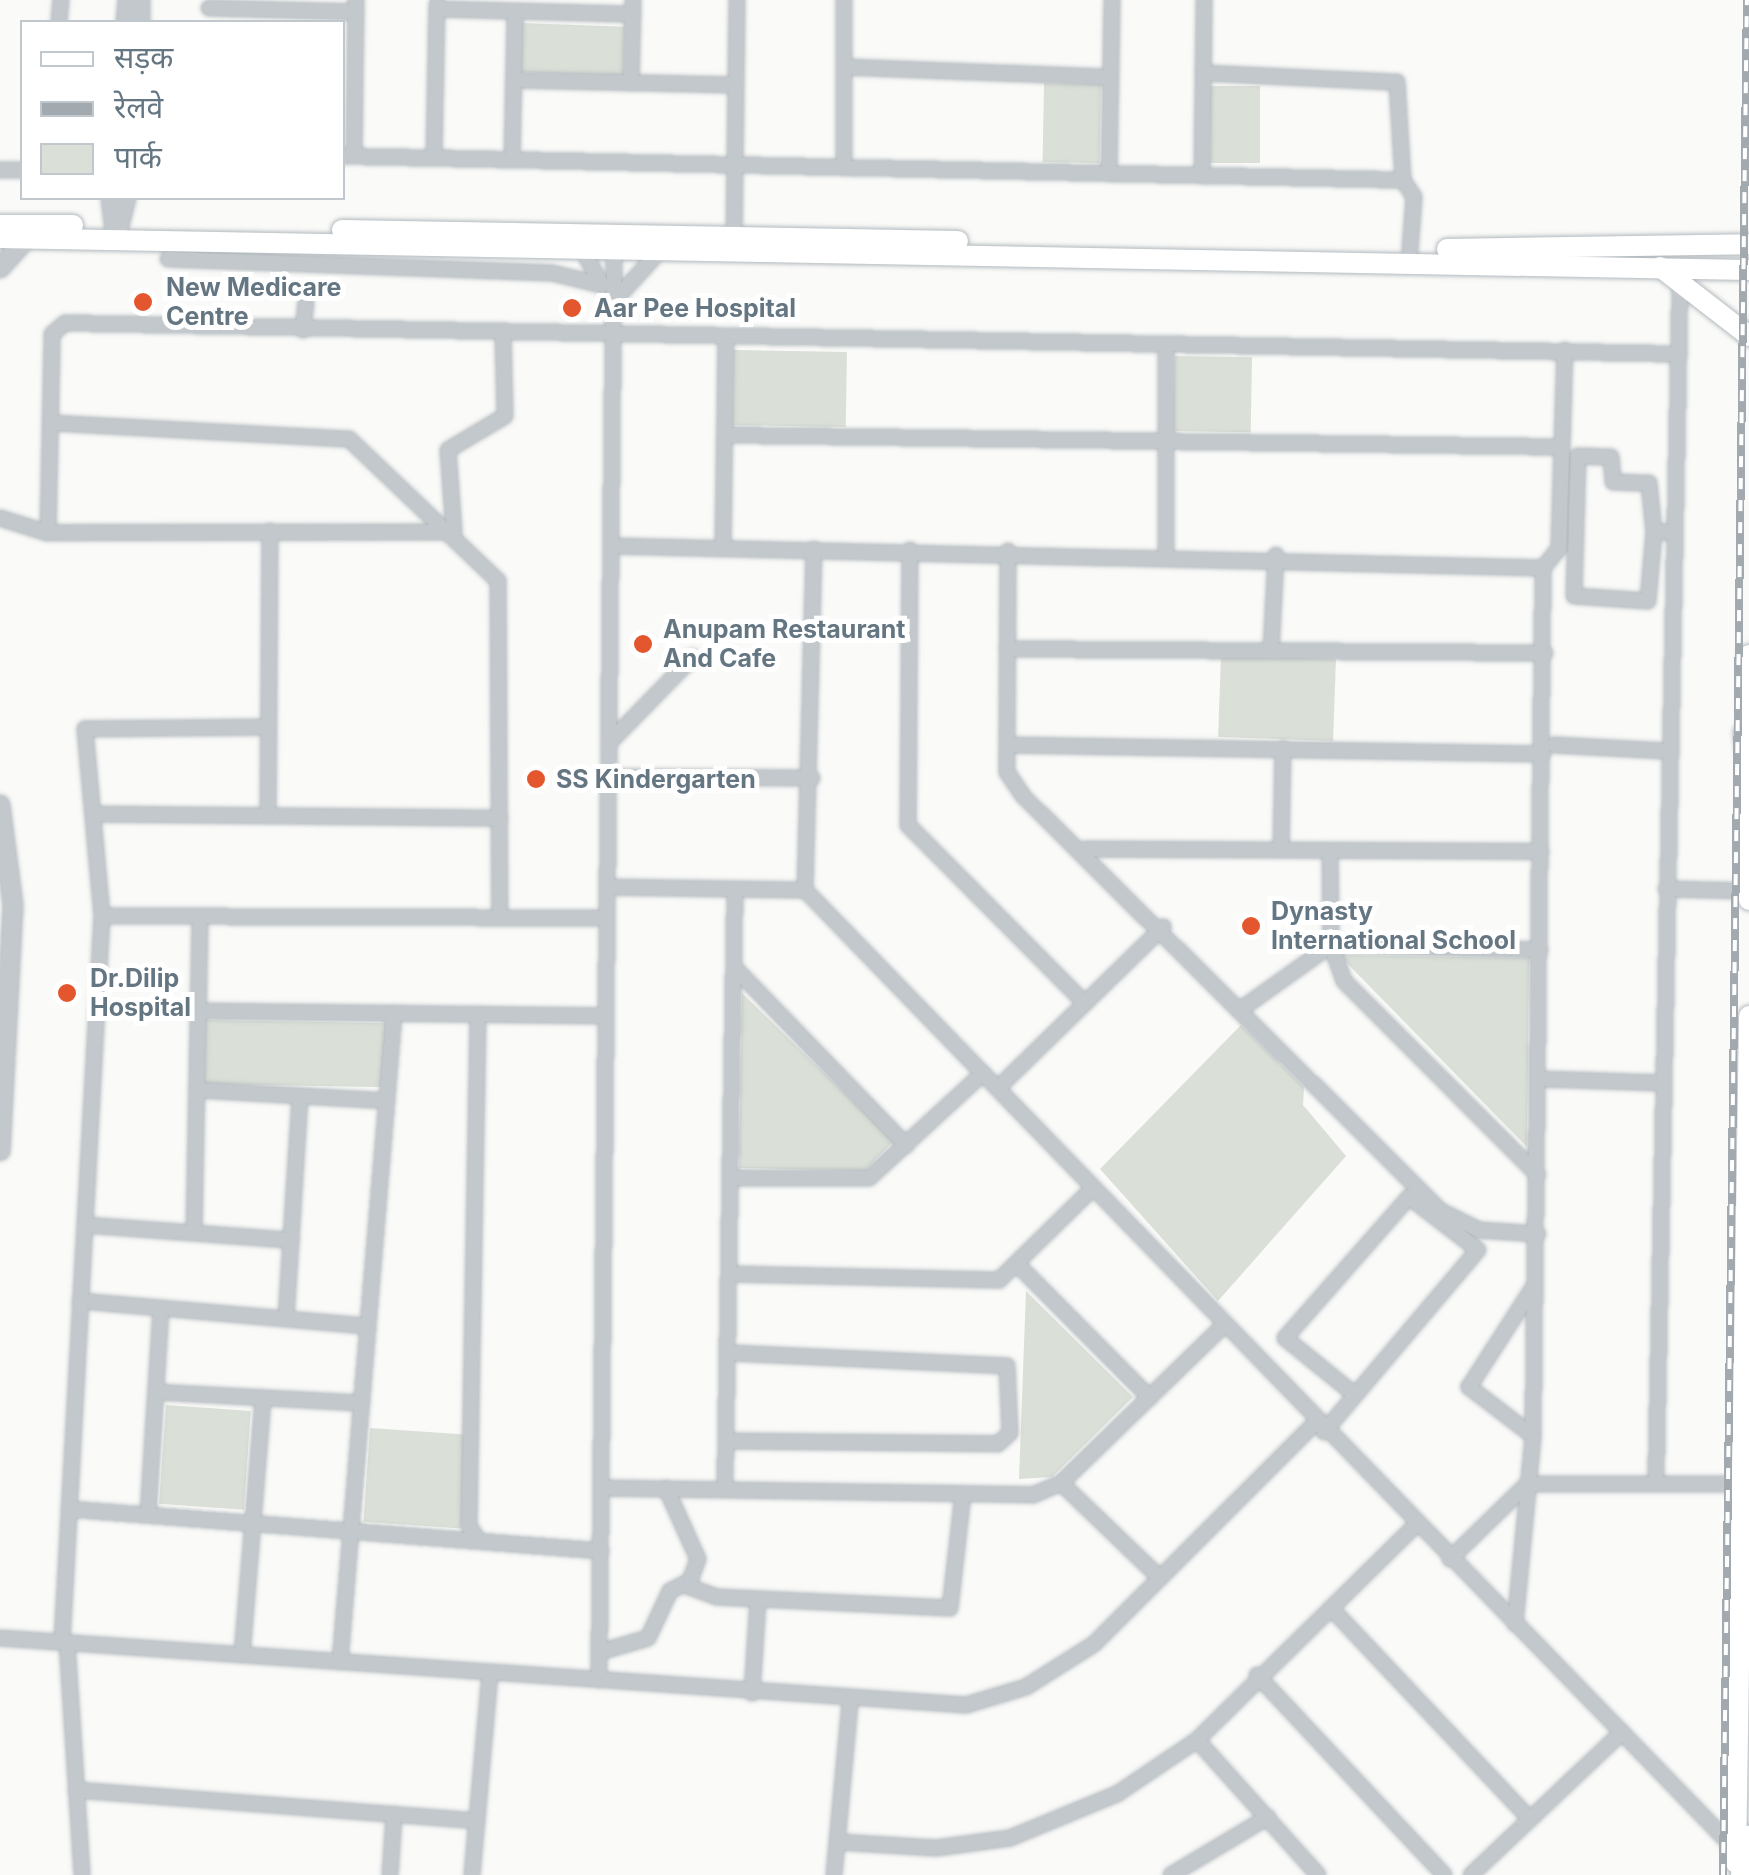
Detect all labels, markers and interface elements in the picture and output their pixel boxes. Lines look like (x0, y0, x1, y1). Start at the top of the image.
legend (20, 20, 345, 200)
text: सड़क (114, 39, 173, 75)
text: रेलवे (114, 89, 163, 125)
text: पार्क (114, 139, 162, 175)
place label: New Medicare Centre (166, 273, 341, 332)
marker: New Medicare Centre (130, 289, 156, 315)
place label: Aar Pee Hospital (594, 293, 796, 323)
marker: Aar Pee Hospital (559, 295, 585, 321)
place label: Anupam Restaurant And Cafe (663, 615, 905, 674)
marker: Anupam Restaurant And Cafe (632, 633, 654, 655)
place label: SS Kindergarten (556, 764, 756, 794)
marker: SS Kindergarten (525, 768, 547, 790)
place label: Dynasty International School (1271, 897, 1516, 956)
marker: Dynasty International School (1240, 915, 1262, 937)
place label: Dr.Dilip Hospital (90, 964, 191, 1023)
marker: Dr.Dilip Hospital (54, 980, 80, 1006)

